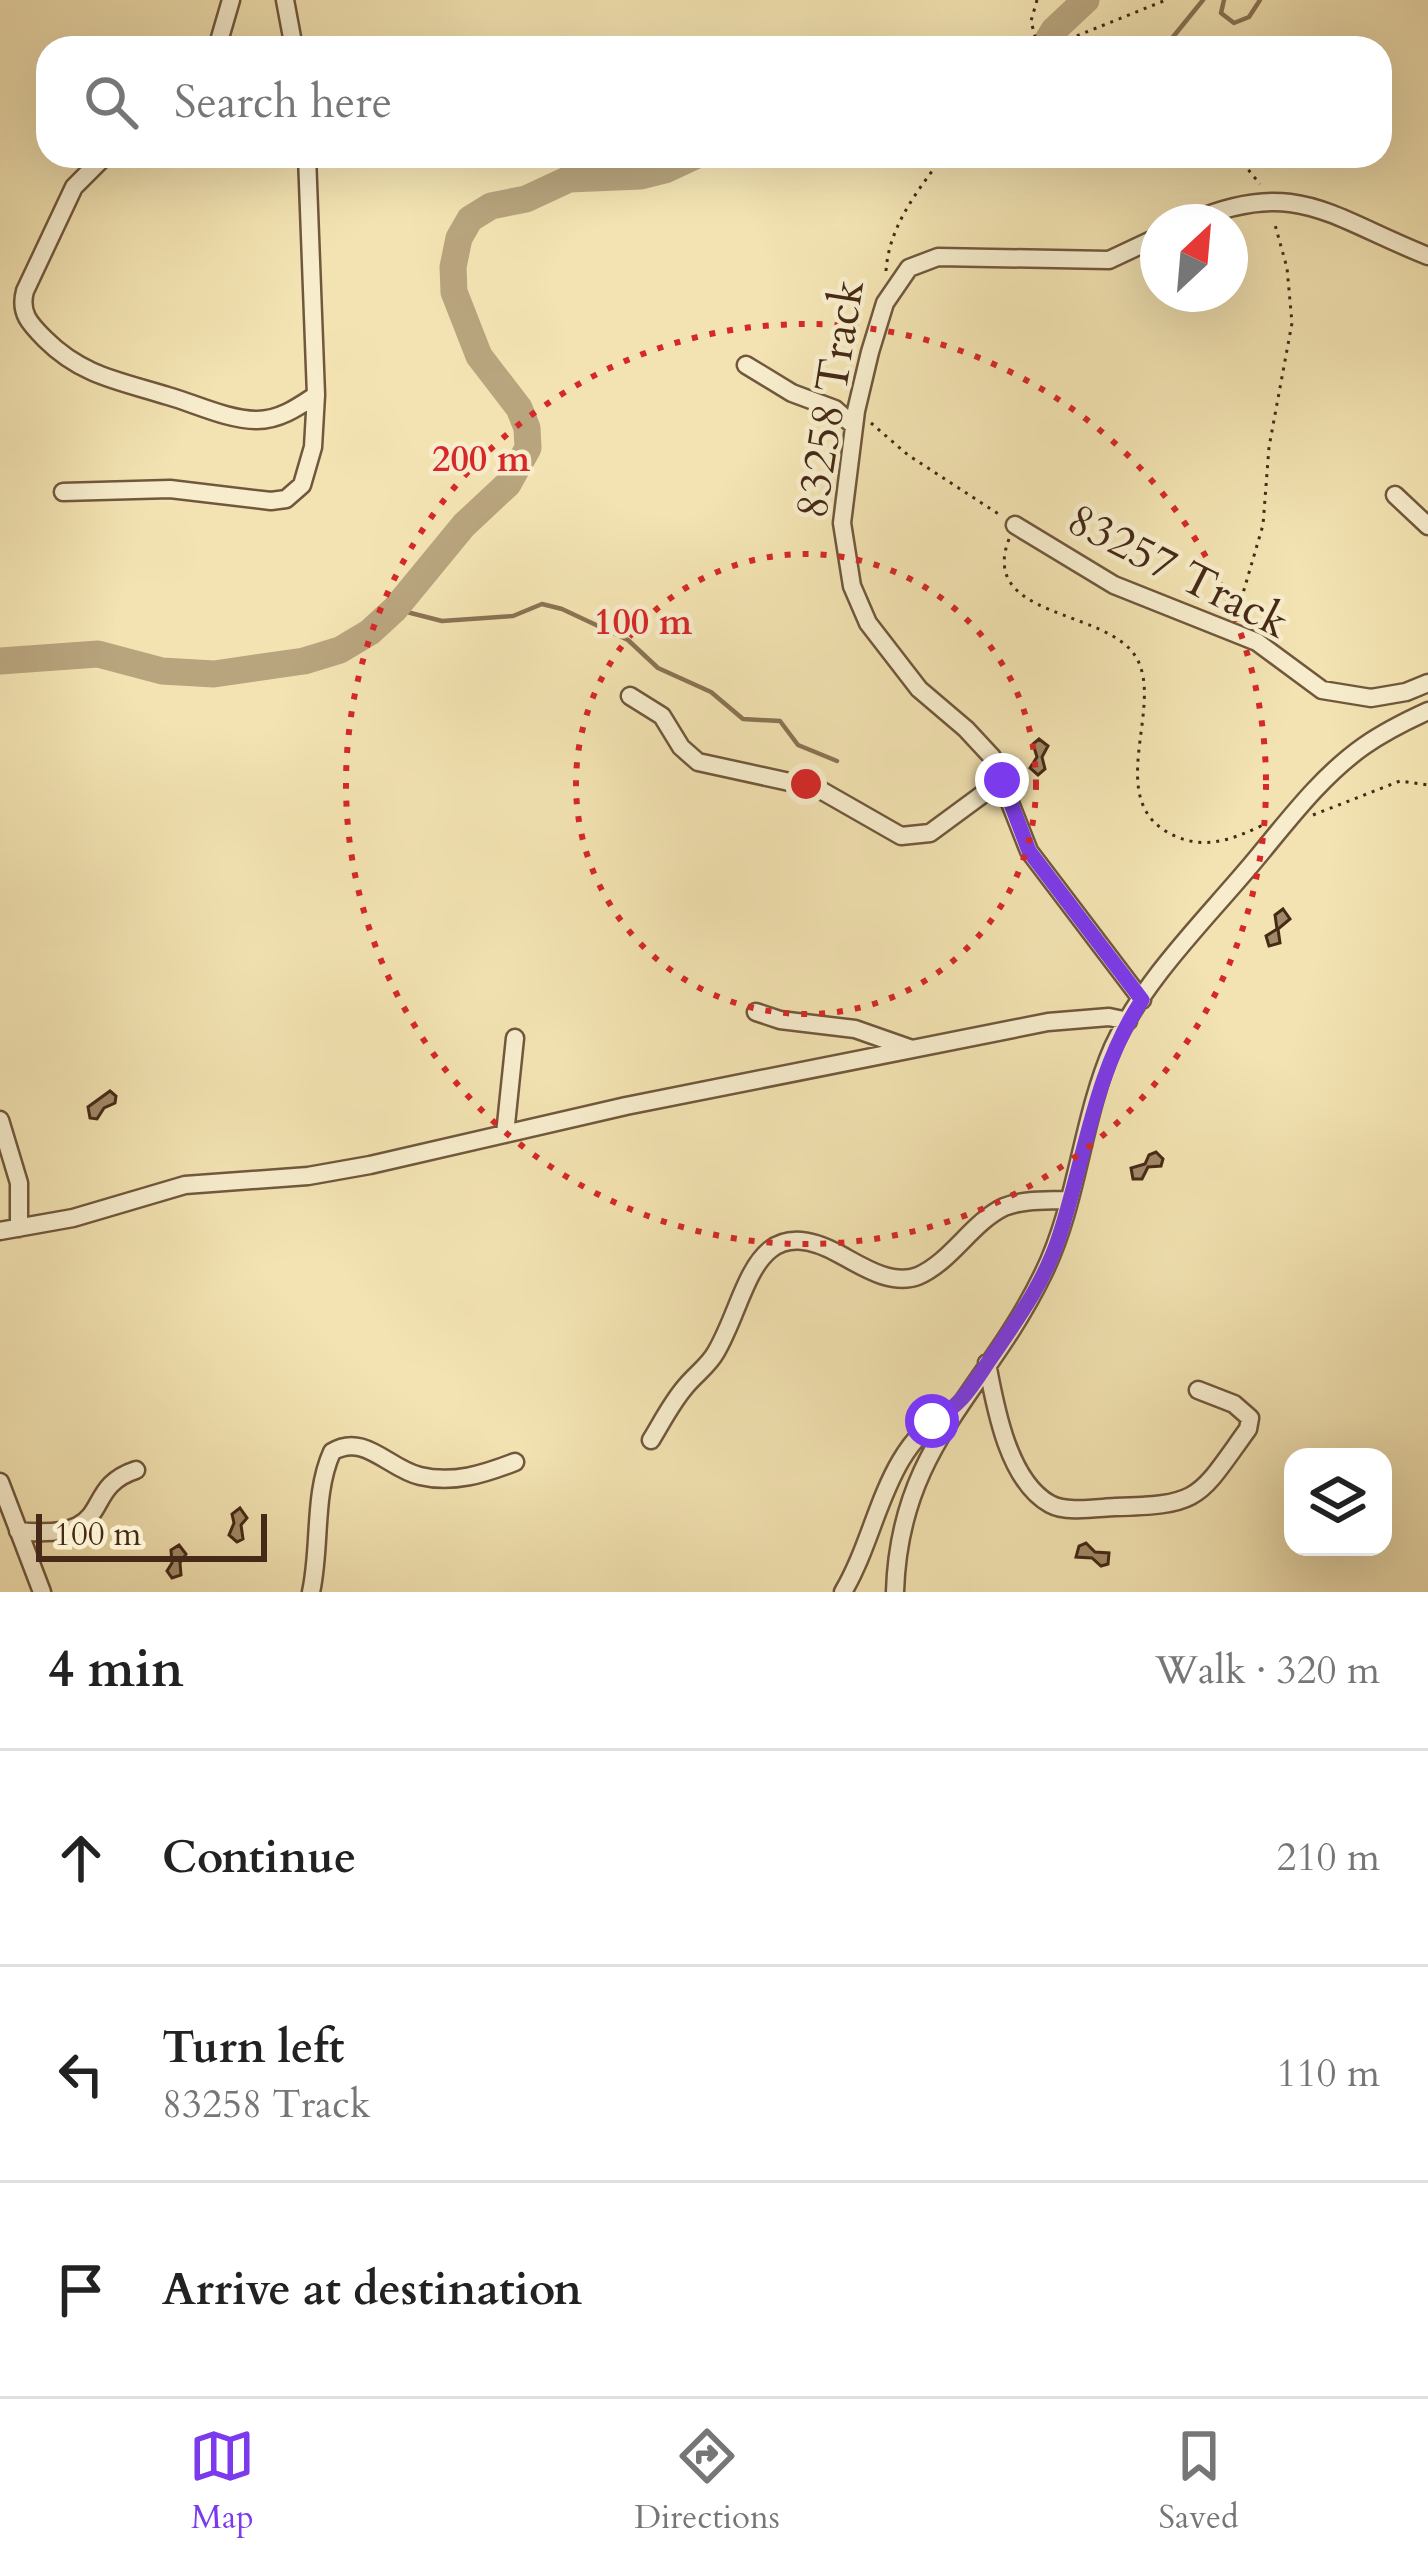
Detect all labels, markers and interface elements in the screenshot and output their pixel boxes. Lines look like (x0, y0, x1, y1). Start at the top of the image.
search box (36, 36, 1392, 168)
icon: search (78, 69, 144, 135)
text: Search here (174, 72, 392, 133)
north arrow (1140, 204, 1248, 312)
street label: 83258 Track (781, 275, 879, 523)
text: 200 m (432, 435, 531, 484)
street label: 83257 Track (1057, 489, 1299, 653)
text: 100 m (594, 598, 693, 647)
route end (975, 753, 1029, 807)
centre of rings (785, 763, 827, 805)
route start (905, 1394, 959, 1448)
map controls (1284, 1448, 1392, 1556)
button: layers (1284, 1448, 1392, 1556)
scale bar (36, 1508, 267, 1561)
text: 100 m (54, 1512, 141, 1557)
text: 4 min (48, 1635, 184, 1705)
text: Walk · 320 m (1155, 1644, 1380, 1697)
icon: ahead (48, 1825, 114, 1891)
text: Continue (162, 1827, 356, 1888)
text: 210 m (1277, 1831, 1380, 1884)
text: Turn left (162, 2017, 344, 2078)
icon: left (48, 2041, 114, 2107)
text: 110 m (1277, 2047, 1380, 2100)
text: 83258 Track (162, 2078, 371, 2131)
icon: arrive (48, 2257, 114, 2323)
text: Arrive at destination (162, 2259, 582, 2320)
tab: Map (189, 2423, 255, 2540)
tab: Directions (634, 2423, 780, 2540)
tab: Saved (1159, 2423, 1239, 2540)

